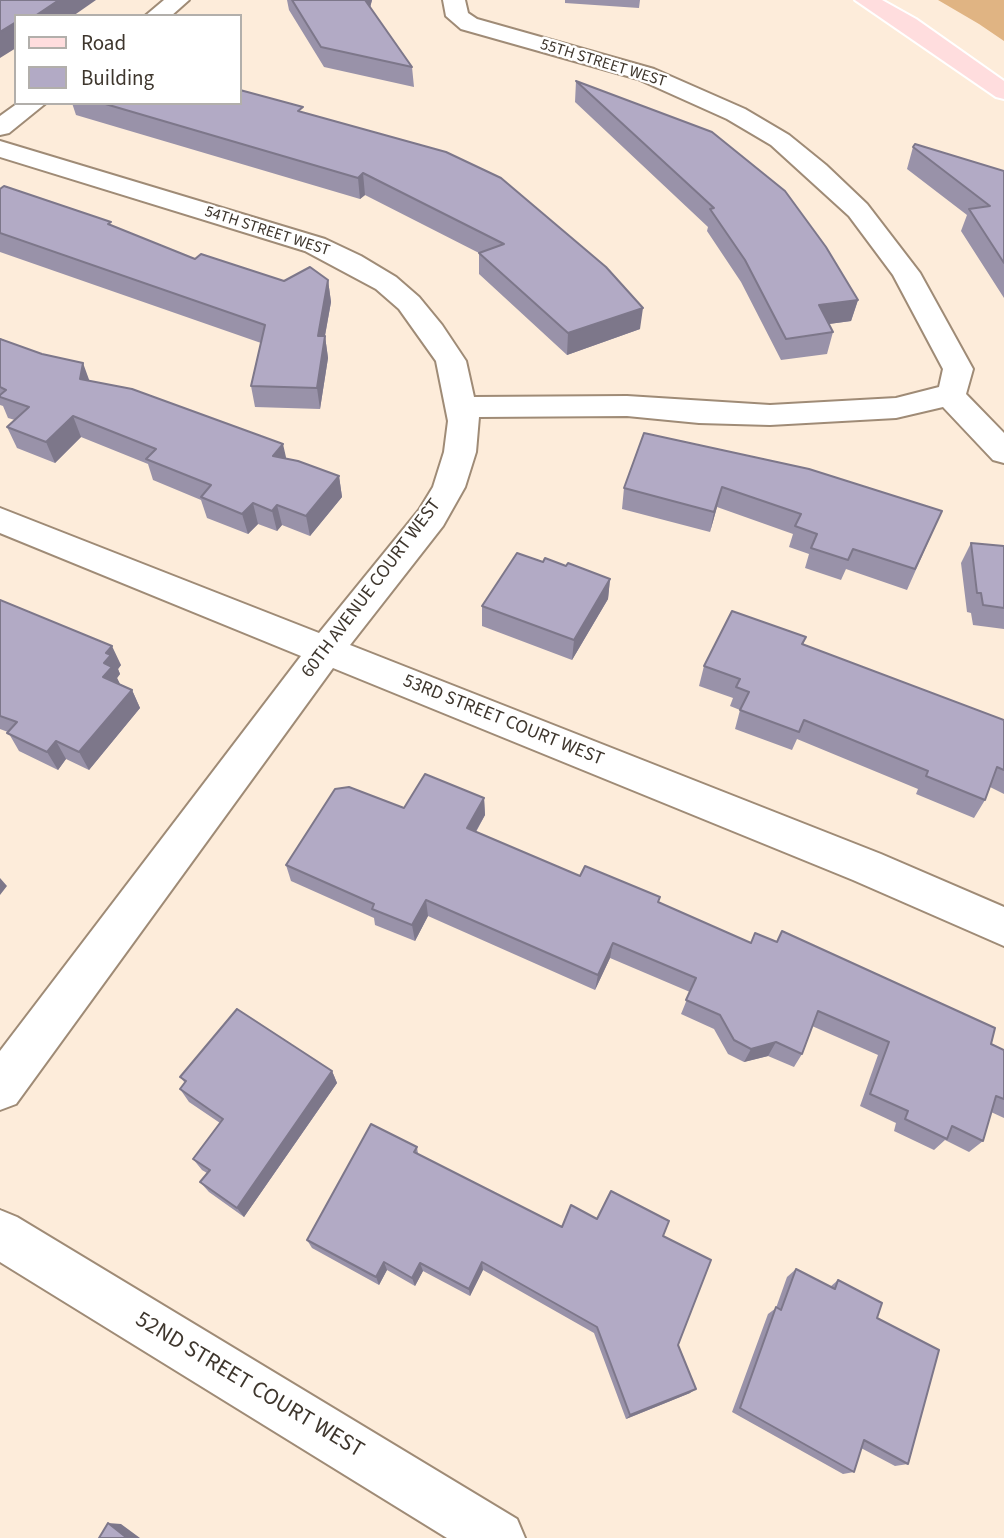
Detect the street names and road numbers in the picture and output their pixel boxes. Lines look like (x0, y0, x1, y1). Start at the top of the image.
street label: 55TH STREET WEST (538, 36, 668, 92)
street label: 54TH STREET WEST (202, 203, 332, 261)
street label: 60TH AVENUE COURT WEST (297, 495, 447, 683)
street label: 53RD STREET COURT WEST (399, 670, 607, 772)
street label: 52ND STREET COURT WEST (130, 1307, 368, 1465)

